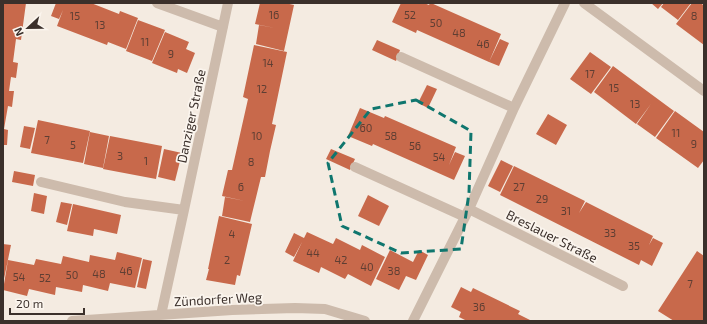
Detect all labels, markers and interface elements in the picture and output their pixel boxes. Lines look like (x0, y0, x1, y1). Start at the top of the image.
north arrow (8, 8, 48, 48)
house number: 16 (269, 8, 279, 21)
house number: 52 (404, 8, 416, 21)
house number: 15 (70, 9, 80, 22)
house number: 8 (691, 9, 697, 22)
house number: 50 (430, 16, 442, 29)
house number: 13 (95, 18, 105, 31)
text: N (11, 26, 26, 38)
house number: 48 (452, 26, 466, 39)
house number: 11 (141, 35, 149, 48)
house number: 46 (476, 37, 490, 50)
house number: 9 (168, 47, 174, 60)
house number: 14 (262, 56, 274, 69)
house number: 17 (585, 67, 595, 80)
street label: Danziger Straße (173, 68, 209, 164)
house number: 15 (609, 81, 619, 94)
house number: 12 (257, 82, 267, 95)
house number: 13 (630, 97, 640, 110)
house number: 60 (360, 121, 372, 134)
house number: 11 (672, 126, 680, 139)
house number: 10 (251, 129, 263, 142)
house number: 58 (385, 129, 397, 142)
house number: 7 (44, 133, 50, 146)
house number: 9 (691, 137, 697, 150)
house number: 5 (70, 138, 76, 151)
house number: 56 (409, 139, 421, 152)
house number: 3 (117, 149, 123, 162)
house number: 54 (433, 150, 446, 163)
house number: 1 (144, 154, 148, 167)
house number: 8 (248, 155, 254, 168)
house number: 6 (238, 180, 244, 193)
house number: 27 (513, 180, 525, 193)
house number: 29 (536, 192, 548, 205)
house number: 31 (561, 204, 571, 217)
street label: Breslauer Straße (504, 206, 600, 266)
house number: 33 (604, 226, 616, 239)
house number: 4 (229, 227, 236, 240)
house number: 35 (628, 239, 640, 252)
house number: 44 (306, 246, 320, 259)
house number: 2 (224, 253, 230, 266)
house number: 42 (335, 253, 347, 266)
house number: 40 (360, 260, 374, 273)
house number: 46 (119, 264, 133, 277)
house number: 38 (388, 264, 400, 277)
house number: 48 (92, 267, 106, 280)
house number: 50 (66, 268, 78, 281)
house number: 54 (13, 270, 26, 283)
house number: 52 (39, 271, 51, 284)
house number: 7 (687, 277, 693, 290)
street label: Zündorfer Weg (174, 289, 262, 309)
scale bar (10, 290, 84, 316)
text: 20 m (16, 296, 43, 310)
house number: 36 (473, 300, 485, 313)

